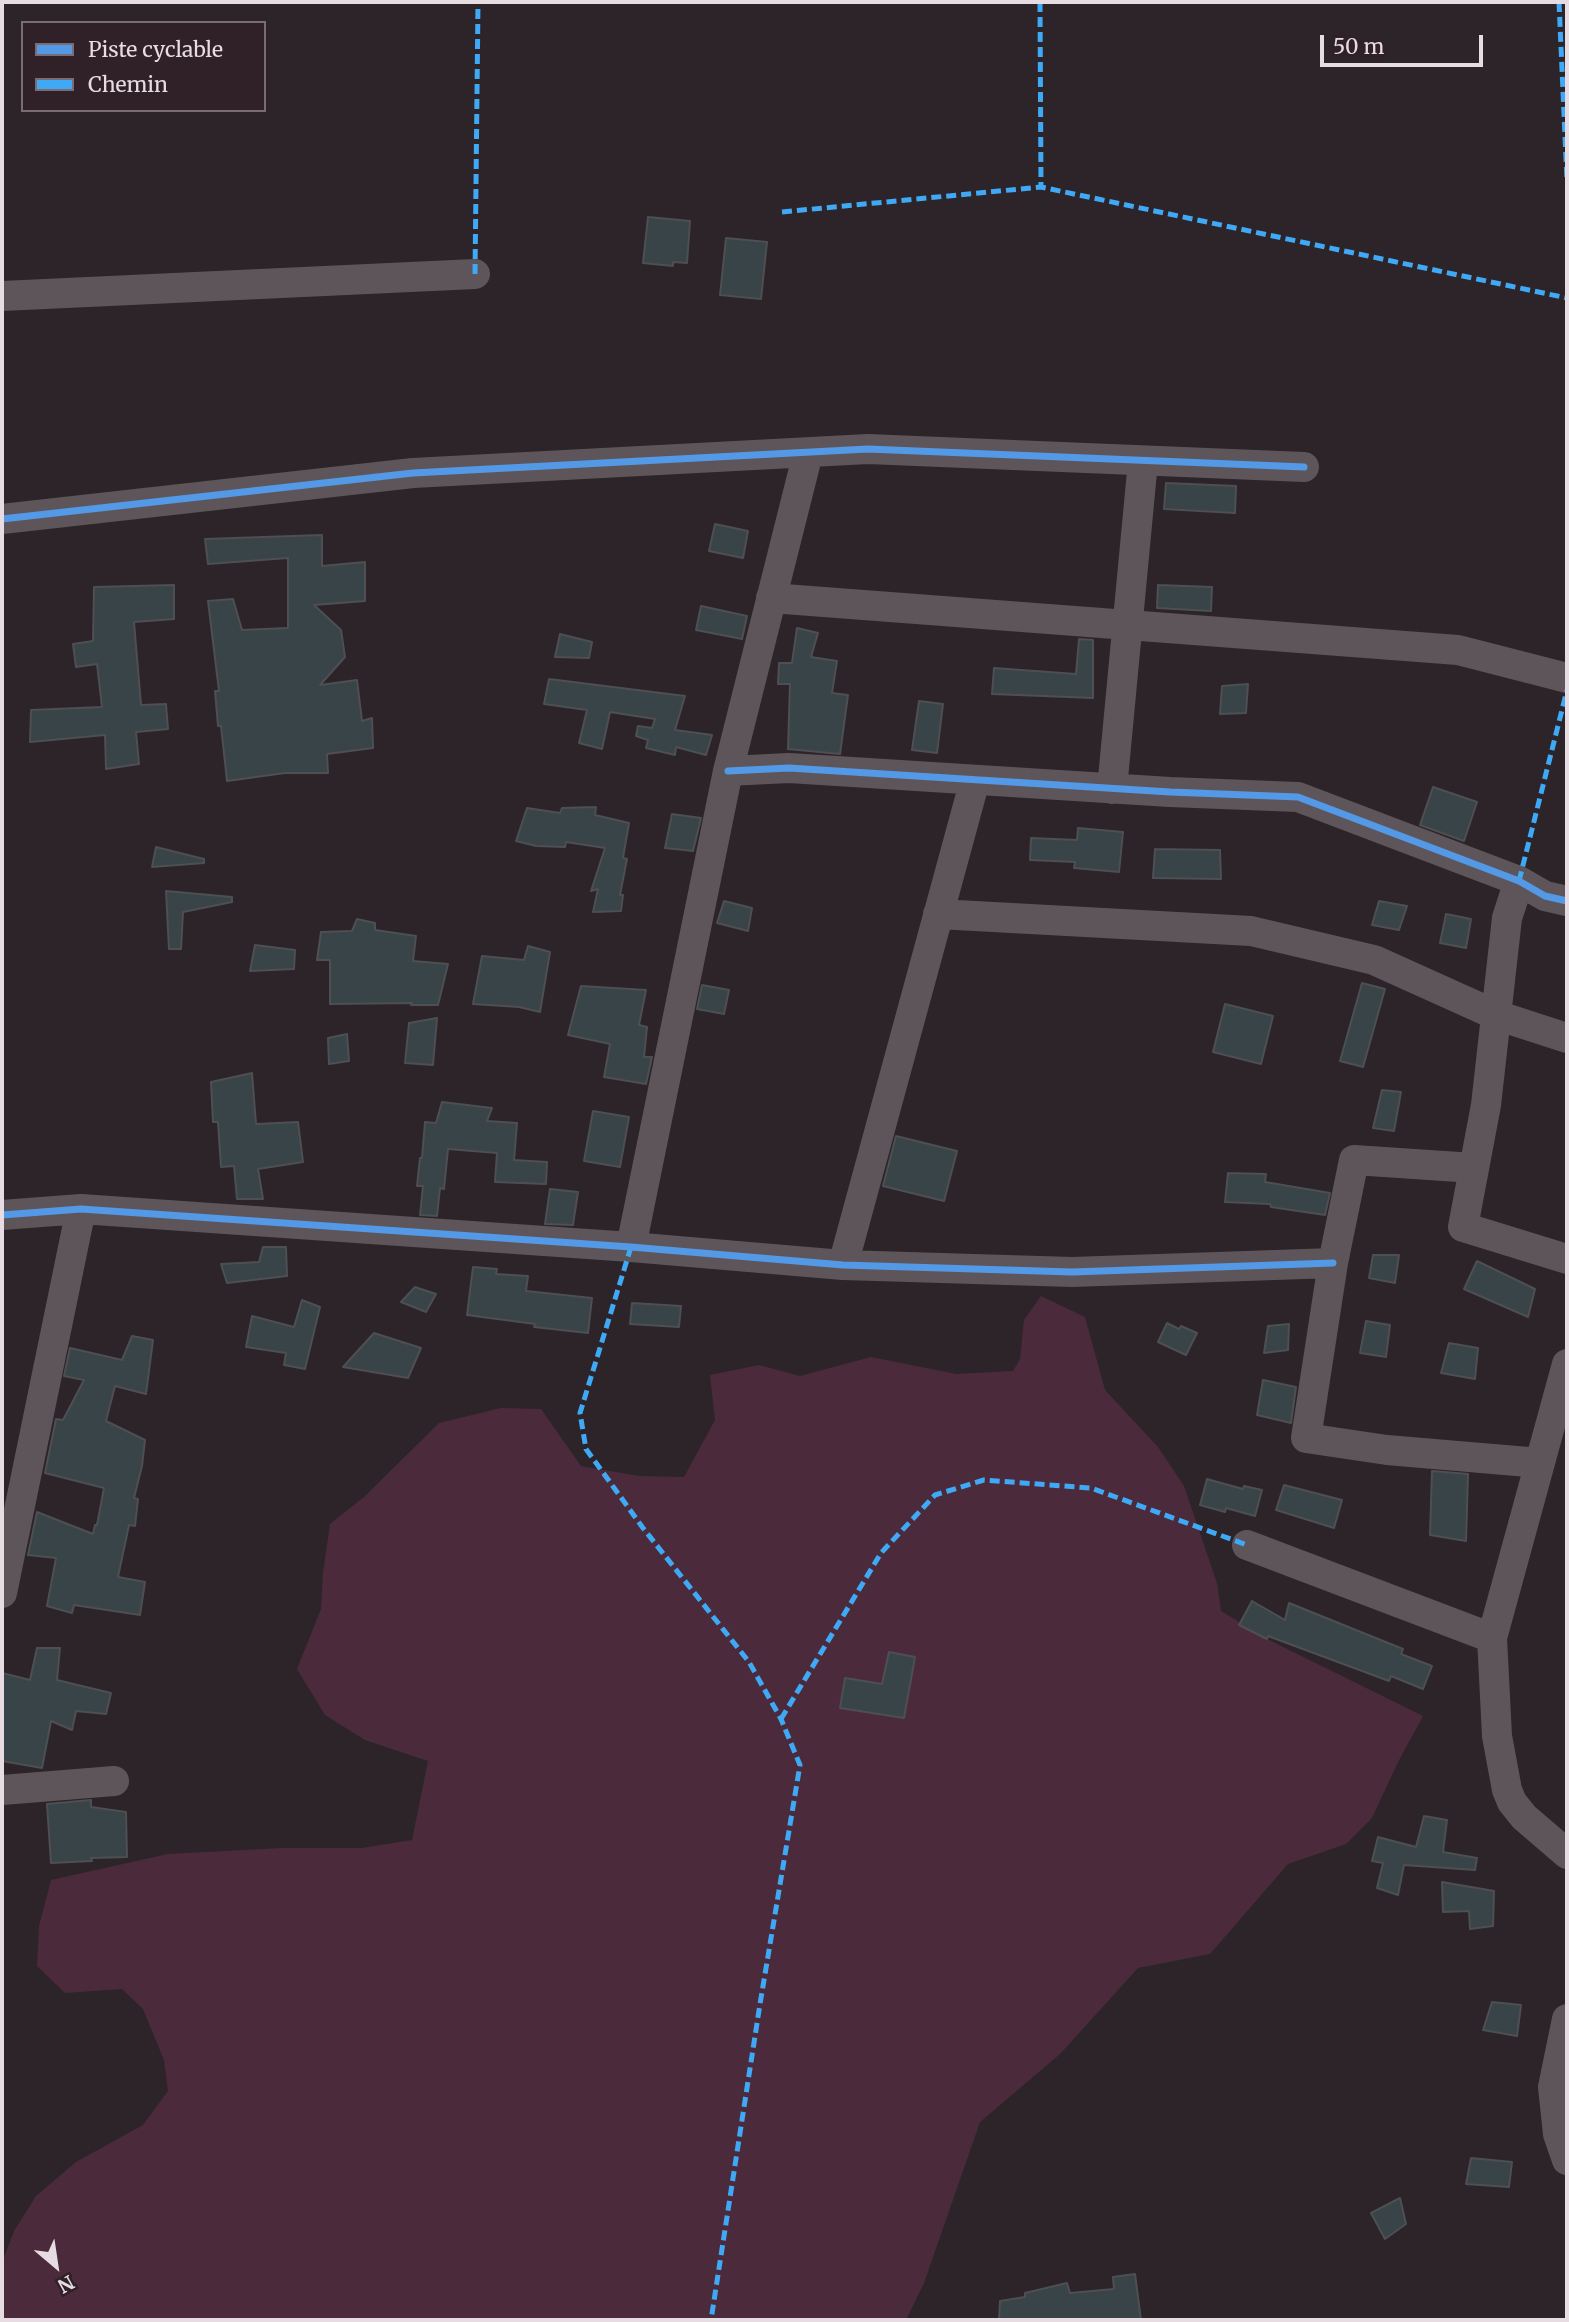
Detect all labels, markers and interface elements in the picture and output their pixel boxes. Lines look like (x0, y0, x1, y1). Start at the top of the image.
legend (21, 21, 266, 112)
scale bar (1324, 21, 1487, 65)
text: 50 m (1333, 33, 1384, 60)
text: Piste cyclable (88, 36, 223, 63)
text: Chemin (88, 71, 168, 98)
north arrow (21, 2231, 91, 2301)
text: N (54, 2270, 79, 2298)

